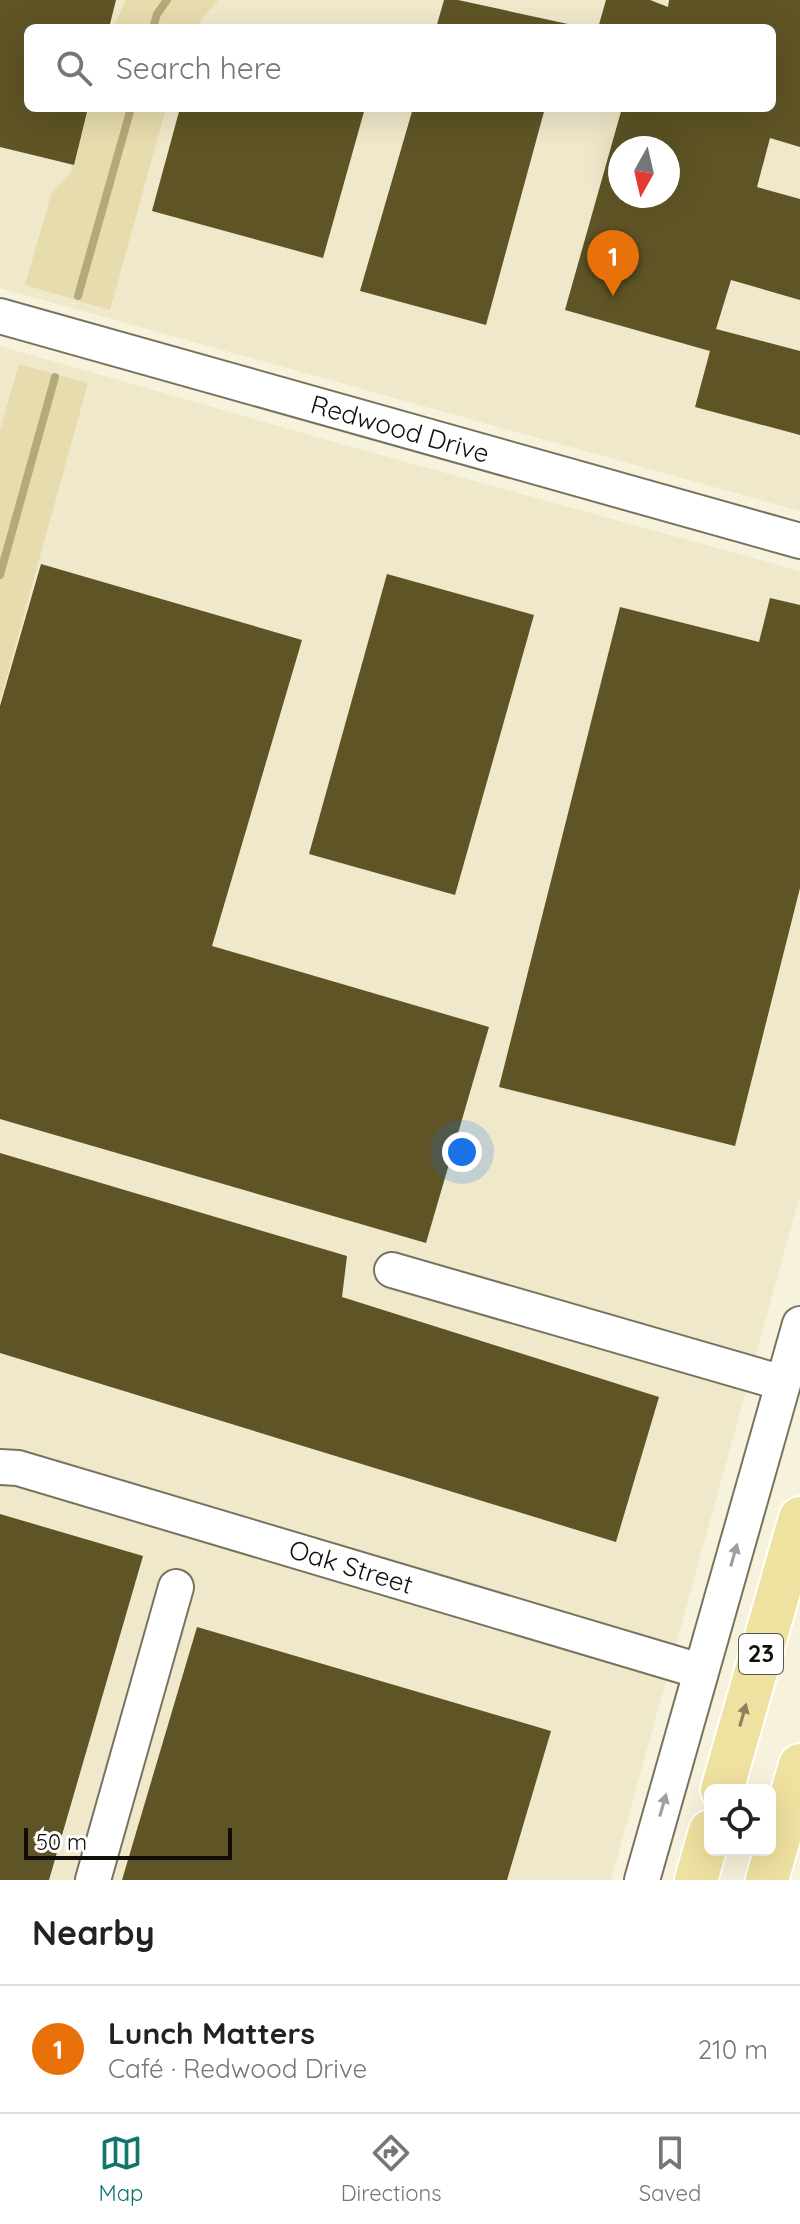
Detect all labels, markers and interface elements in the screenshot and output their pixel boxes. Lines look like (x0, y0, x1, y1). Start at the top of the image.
search box (24, 24, 776, 112)
icon: search (52, 46, 96, 90)
text: Search here (116, 49, 282, 87)
north arrow (608, 136, 680, 208)
pin: 1 (587, 230, 639, 296)
street label: Redwood Drive (307, 387, 493, 470)
your location (442, 1132, 482, 1172)
street label: Oak Street (285, 1532, 417, 1601)
one-way arrow (728, 1542, 741, 1566)
road number: 23 (739, 1634, 783, 1674)
one-way arrow (737, 1703, 750, 1727)
map controls (704, 1784, 776, 1856)
button: locate (704, 1784, 776, 1856)
one-way arrow (657, 1792, 670, 1816)
scale bar (24, 1824, 232, 1860)
text: 50 m (36, 1828, 87, 1856)
text: Nearby (32, 1911, 155, 1954)
text: Lunch Matters (108, 2014, 315, 2052)
text: 1 (53, 2033, 63, 2066)
text: 210 m (698, 2033, 768, 2066)
text: Café · Redwood Drive (108, 2052, 367, 2085)
tab: Map (99, 2131, 143, 2207)
tab: Directions (341, 2131, 441, 2207)
tab: Saved (639, 2131, 701, 2207)

